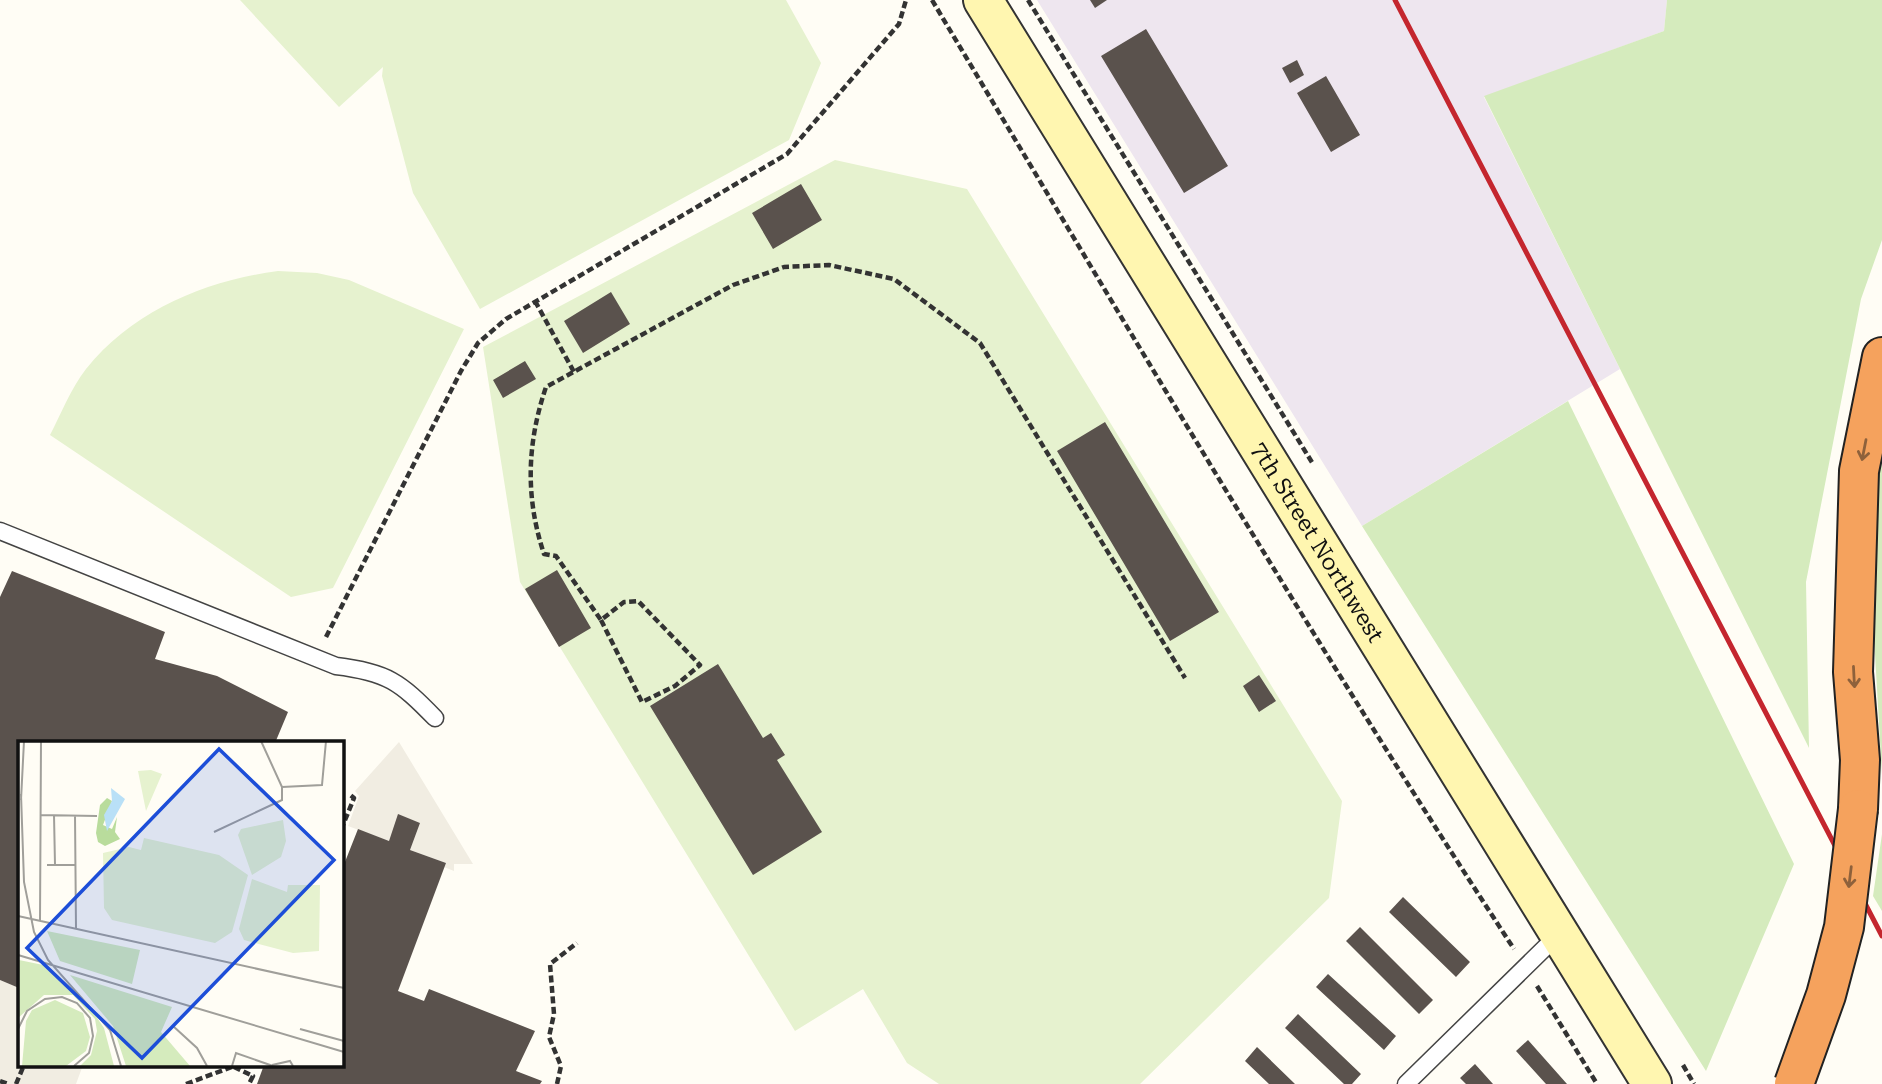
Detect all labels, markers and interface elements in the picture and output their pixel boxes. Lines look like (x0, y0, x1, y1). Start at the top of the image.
street label: 7th Street Northwest (1246, 437, 1390, 647)
one-way arrow (1856, 438, 1870, 461)
one-way arrow (1848, 665, 1861, 688)
inset map (18, 741, 343, 1066)
one-way arrow (1843, 865, 1856, 888)

